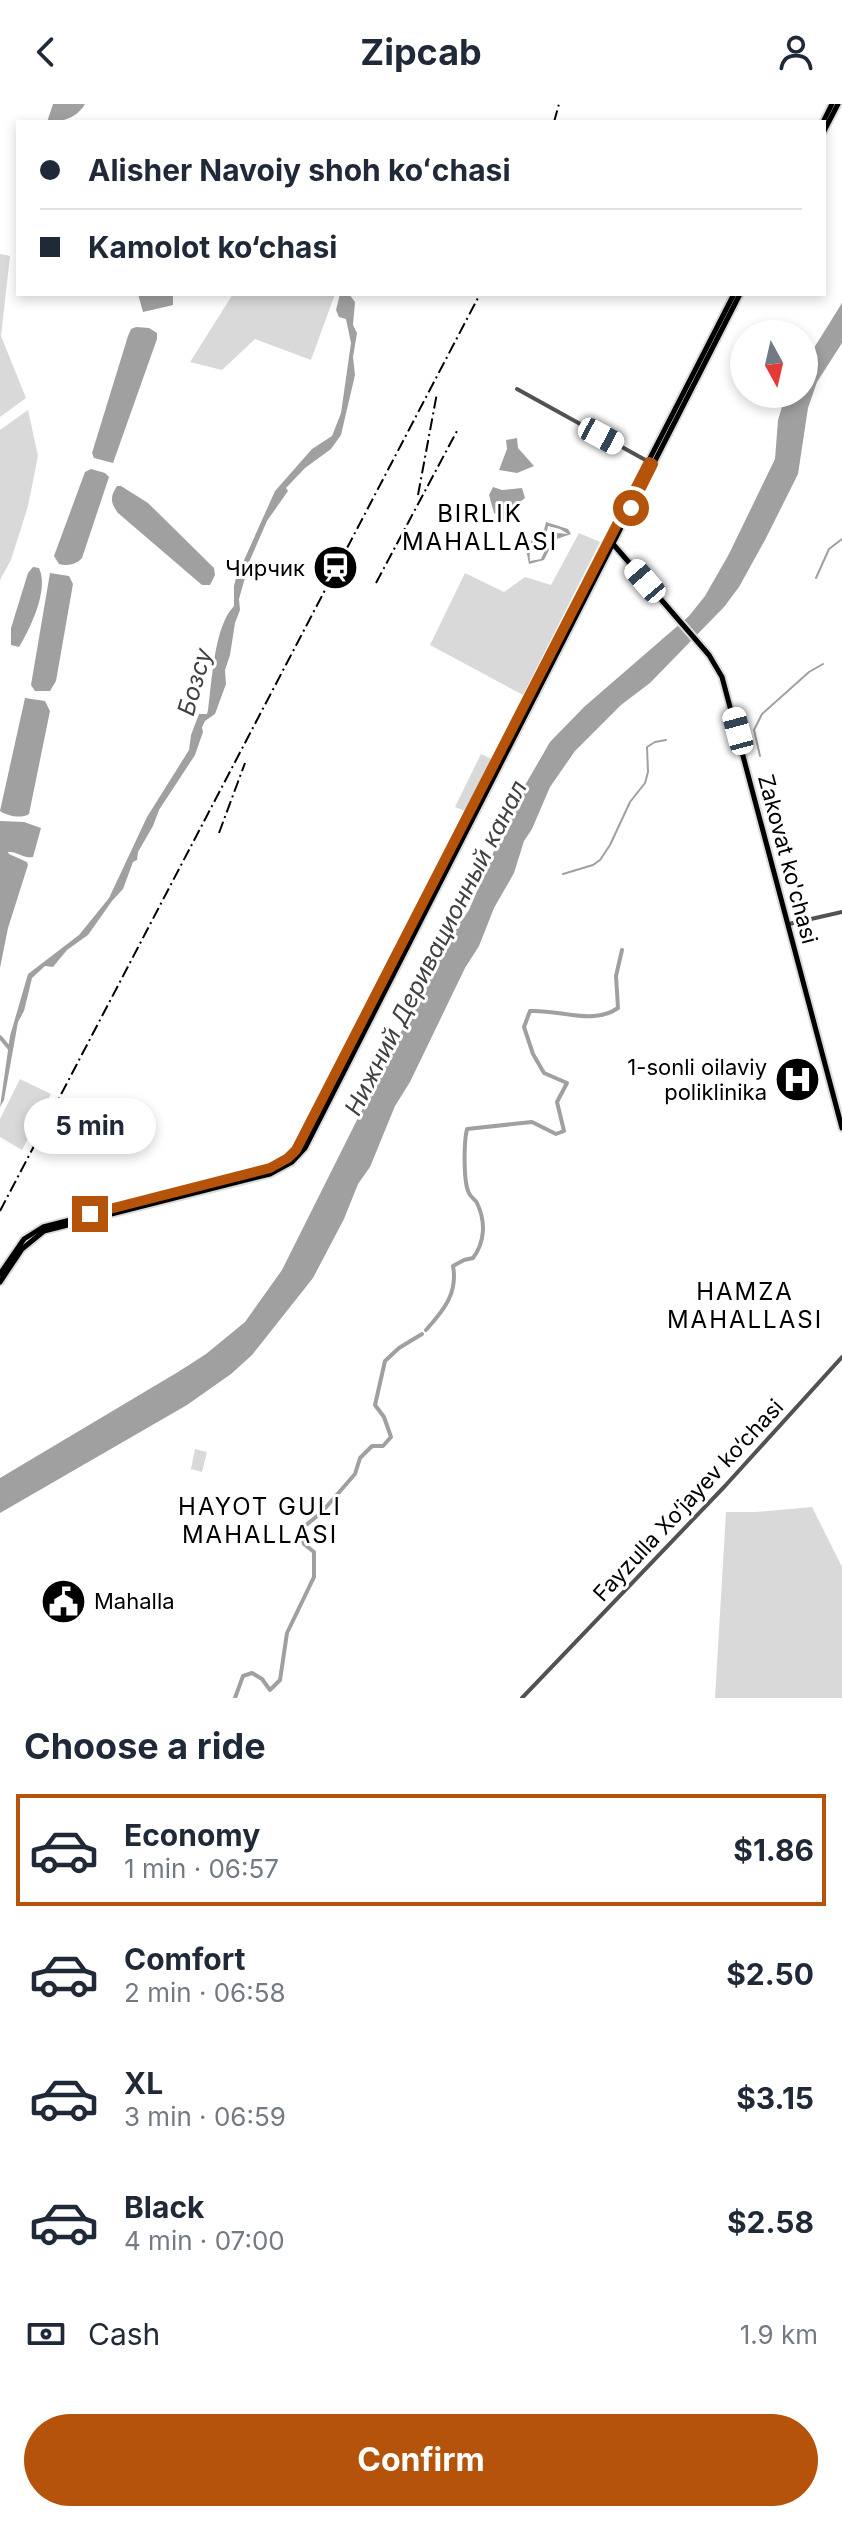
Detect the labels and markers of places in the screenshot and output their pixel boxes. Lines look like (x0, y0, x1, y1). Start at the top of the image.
station icon: Чирчик (312, 544, 360, 592)
place label: Чирчик (225, 555, 305, 581)
place label: 1-sonli oilaviy poliklinika (627, 1054, 767, 1105)
hospital icon: 1-sonli oilaviy poliklinika (774, 1056, 822, 1104)
public building icon: Mahalla (39, 1577, 87, 1625)
place label: Mahalla (94, 1588, 175, 1614)

